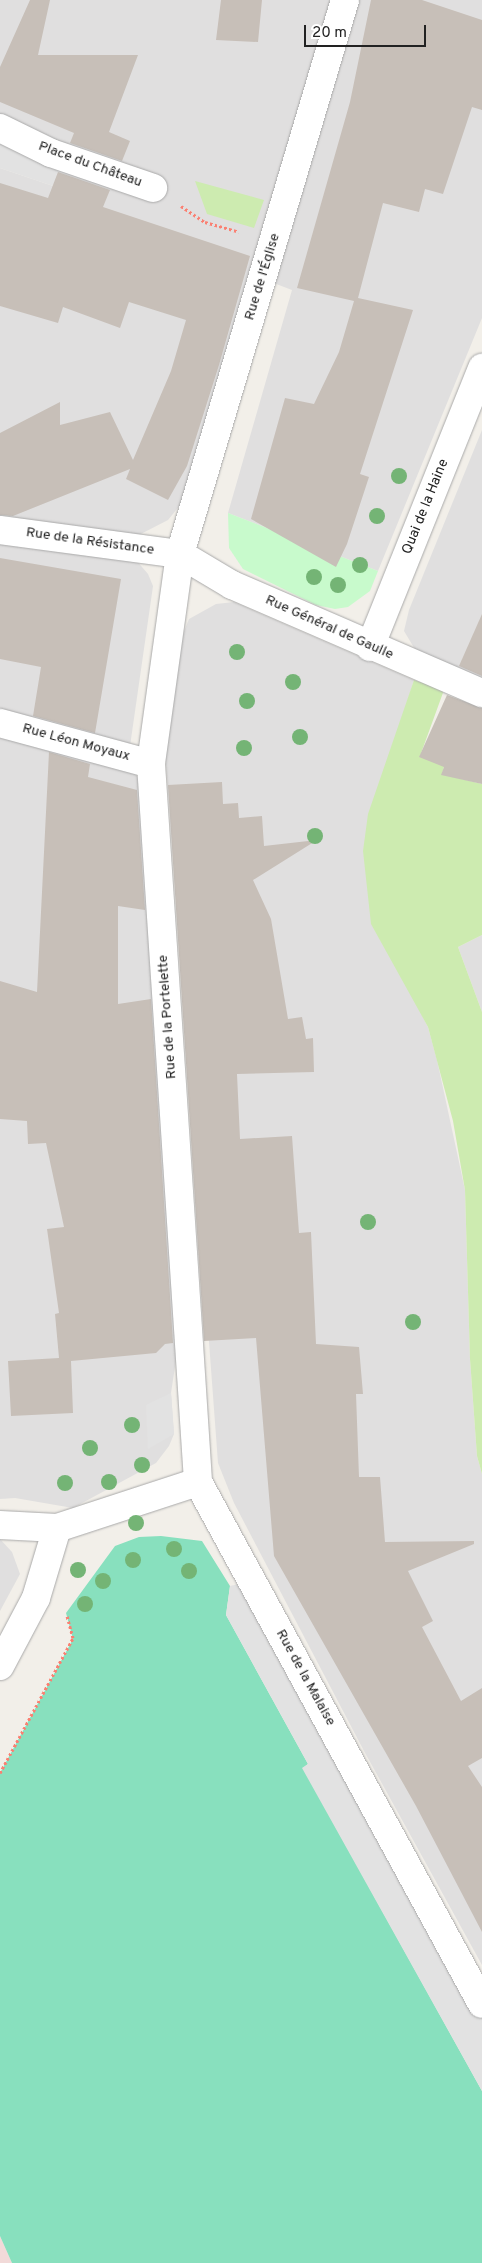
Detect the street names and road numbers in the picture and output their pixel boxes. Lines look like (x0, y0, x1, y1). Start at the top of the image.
street label: Place du Château (36, 138, 144, 192)
street label: Rue de l'Église (242, 231, 284, 323)
street label: Quai de la Haine (399, 457, 453, 557)
street label: Rue de la Résistance (25, 525, 155, 559)
street label: Rue Général de Gaulle (262, 592, 396, 664)
street label: Rue Léon Moyaux (20, 721, 132, 765)
street label: Rue de la Portelette (155, 954, 181, 1080)
street label: Rue de la Malaise (272, 1627, 338, 1729)

